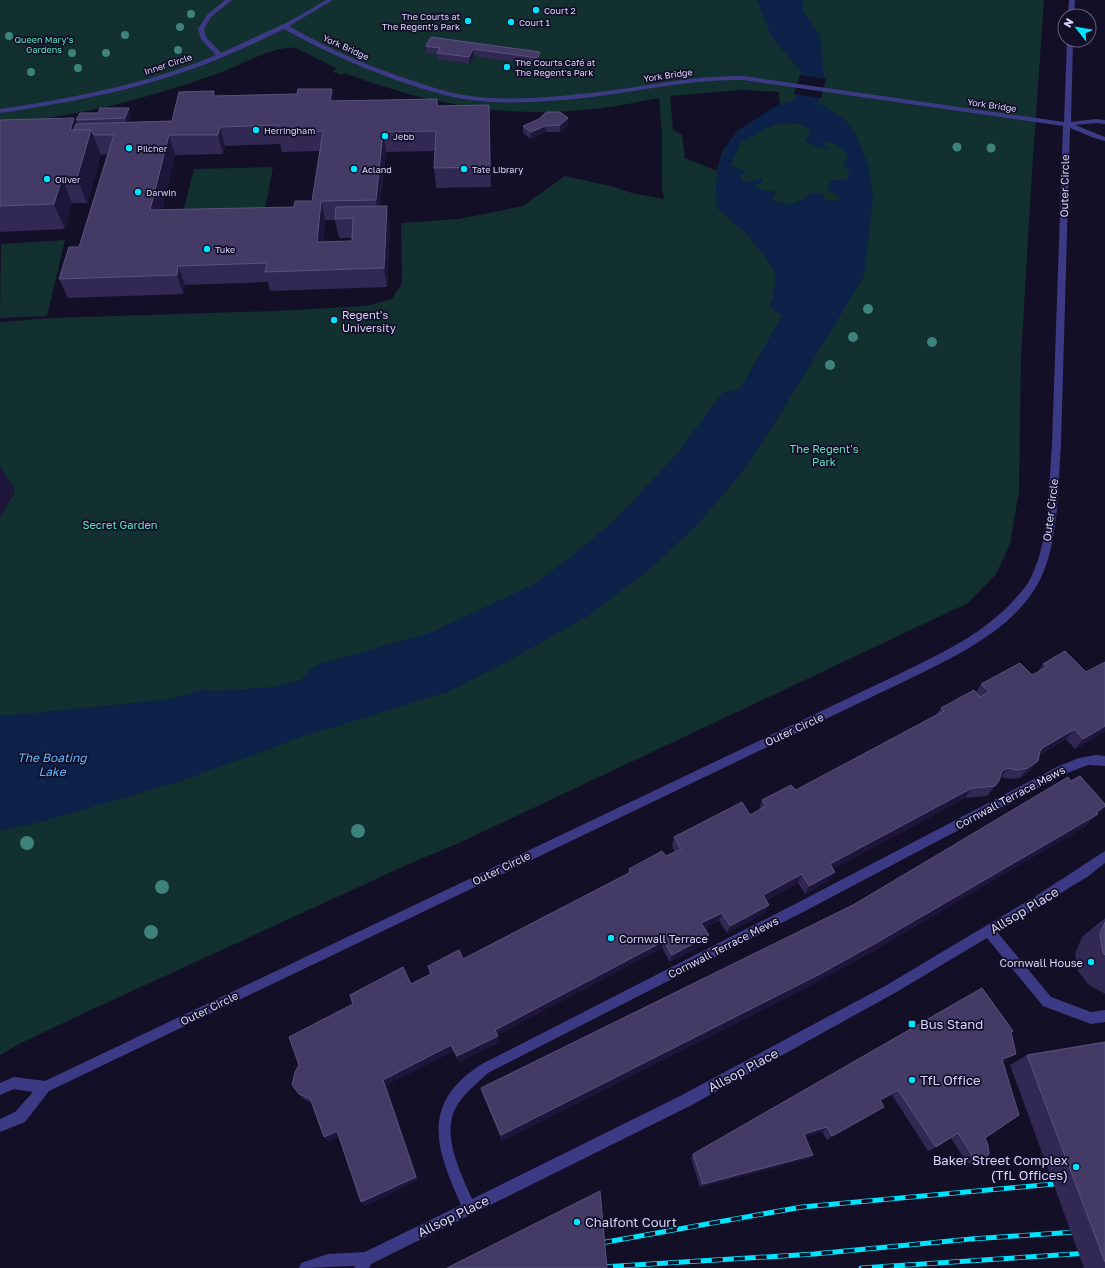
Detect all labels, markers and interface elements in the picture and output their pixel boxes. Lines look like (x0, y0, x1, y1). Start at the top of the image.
marker: Court 2 (531, 5, 541, 15)
place label: Court 2 (544, 5, 576, 16)
north arrow (1057, 8, 1097, 48)
place label: The Courts at The Regent's Park (382, 11, 460, 32)
marker: The Courts at The Regent's Park (463, 16, 473, 26)
text: N (1060, 16, 1076, 30)
marker: Court 1 (506, 17, 516, 27)
place label: Court 1 (519, 17, 551, 28)
street label: York Bridge (321, 32, 371, 62)
park label: Queen Mary's Gardens (14, 34, 74, 55)
street label: Inner Circle (143, 51, 193, 77)
place label: The Courts Café at The Regent's Park (515, 57, 596, 78)
marker: The Courts Café at The Regent's Park (502, 62, 512, 72)
street label: York Bridge (643, 66, 693, 84)
street label: York Bridge (967, 96, 1017, 114)
marker: Herringham (251, 125, 261, 135)
place label: Herringham (264, 125, 315, 136)
marker: Jebb (380, 131, 390, 141)
place label: Jebb (393, 131, 415, 142)
marker: Pilcher (124, 143, 134, 153)
place label: Pilcher (137, 143, 168, 154)
street label: Outer Circle (1057, 154, 1071, 218)
marker: Acland (349, 164, 359, 174)
place label: Acland (362, 164, 392, 175)
marker: Tate Library (459, 164, 469, 174)
place label: Tate Library (472, 164, 523, 175)
marker: Oliver (42, 174, 52, 184)
place label: Oliver (55, 174, 81, 185)
marker: Darwin (133, 187, 143, 197)
place label: Darwin (146, 187, 176, 198)
marker: Tuke (202, 244, 212, 254)
place label: Tuke (215, 244, 235, 255)
place label: Regent's University (342, 308, 396, 334)
marker: Regent's University (329, 315, 339, 325)
park label: The Regent's Park (789, 442, 859, 468)
street label: Outer Circle (1040, 478, 1060, 542)
park label: Secret Garden (82, 518, 158, 531)
street label: Outer Circle (763, 710, 825, 748)
water label: The Boating Lake (17, 750, 88, 779)
street label: Cornwall Terrace Mews (953, 762, 1067, 831)
street label: Outer Circle (470, 848, 532, 888)
street label: Allsop Place (987, 883, 1061, 937)
street label: Cornwall Terrace Mews (666, 913, 781, 981)
place label: Cornwall Terrace (619, 932, 708, 945)
marker: Cornwall Terrace (606, 933, 616, 943)
place label: Cornwall House (999, 956, 1083, 969)
marker: Cornwall House (1086, 957, 1096, 967)
street label: Outer Circle (178, 988, 240, 1028)
place label: Bus Stand (920, 1016, 983, 1032)
marker: Bus Stand (907, 1019, 917, 1029)
street label: Allsop Place (705, 1045, 781, 1095)
place label: TfL Office (920, 1072, 981, 1088)
marker: TfL Office (907, 1075, 917, 1085)
place label: Baker Street Complex (TfL Offices) (933, 1152, 1068, 1183)
marker: Baker Street Complex (TfL Offices) (1071, 1162, 1081, 1172)
street label: Allsop Place (415, 1192, 491, 1240)
place label: Chalfont Court (585, 1214, 677, 1230)
marker: Chalfont Court (572, 1217, 582, 1227)

